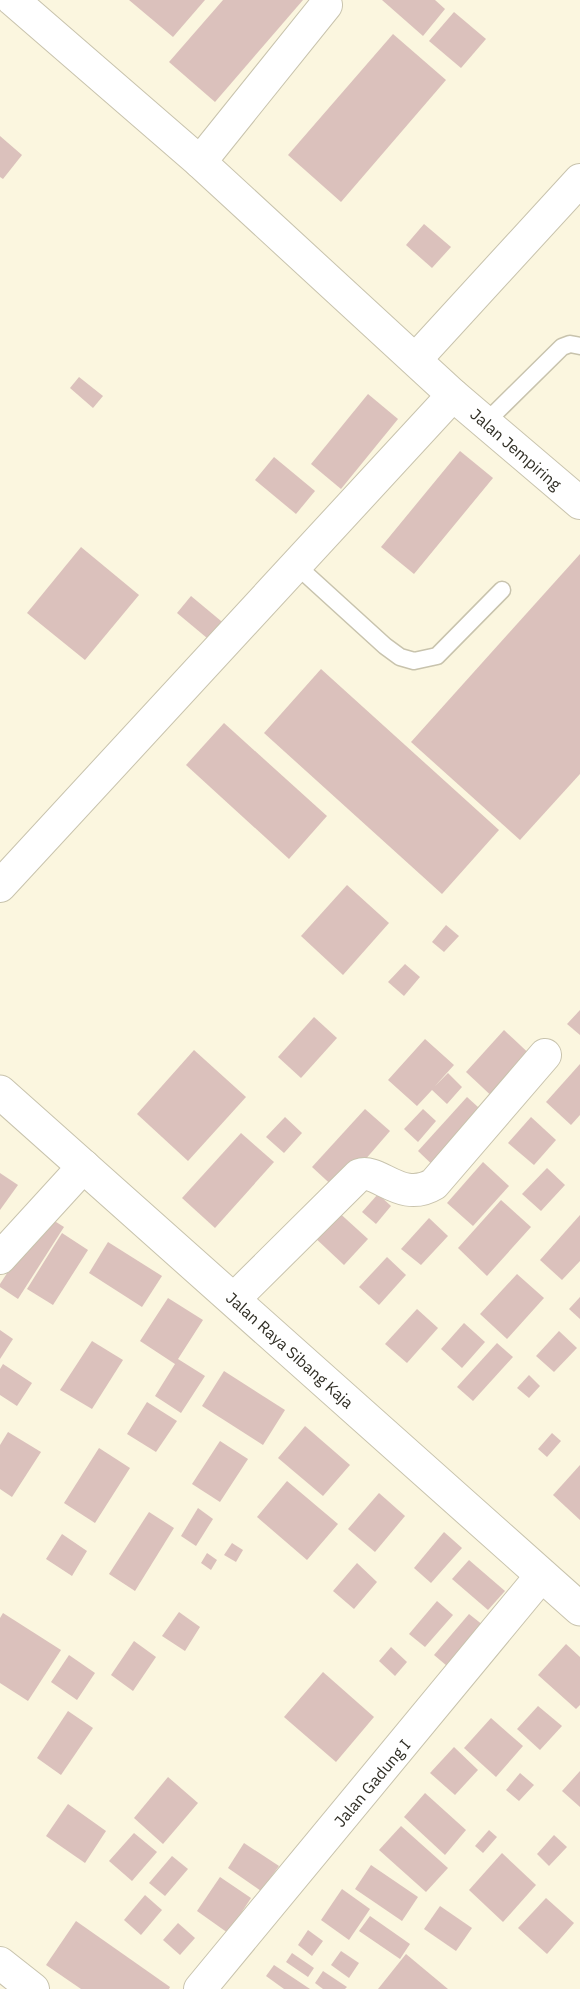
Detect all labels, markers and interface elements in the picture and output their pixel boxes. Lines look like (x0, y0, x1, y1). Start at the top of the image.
street label: Jalan Jempiring (466, 404, 566, 494)
street label: Jalan Raya Sibang Kaja (222, 1288, 358, 1413)
street label: Jalan Gadung I (330, 1735, 414, 1831)

